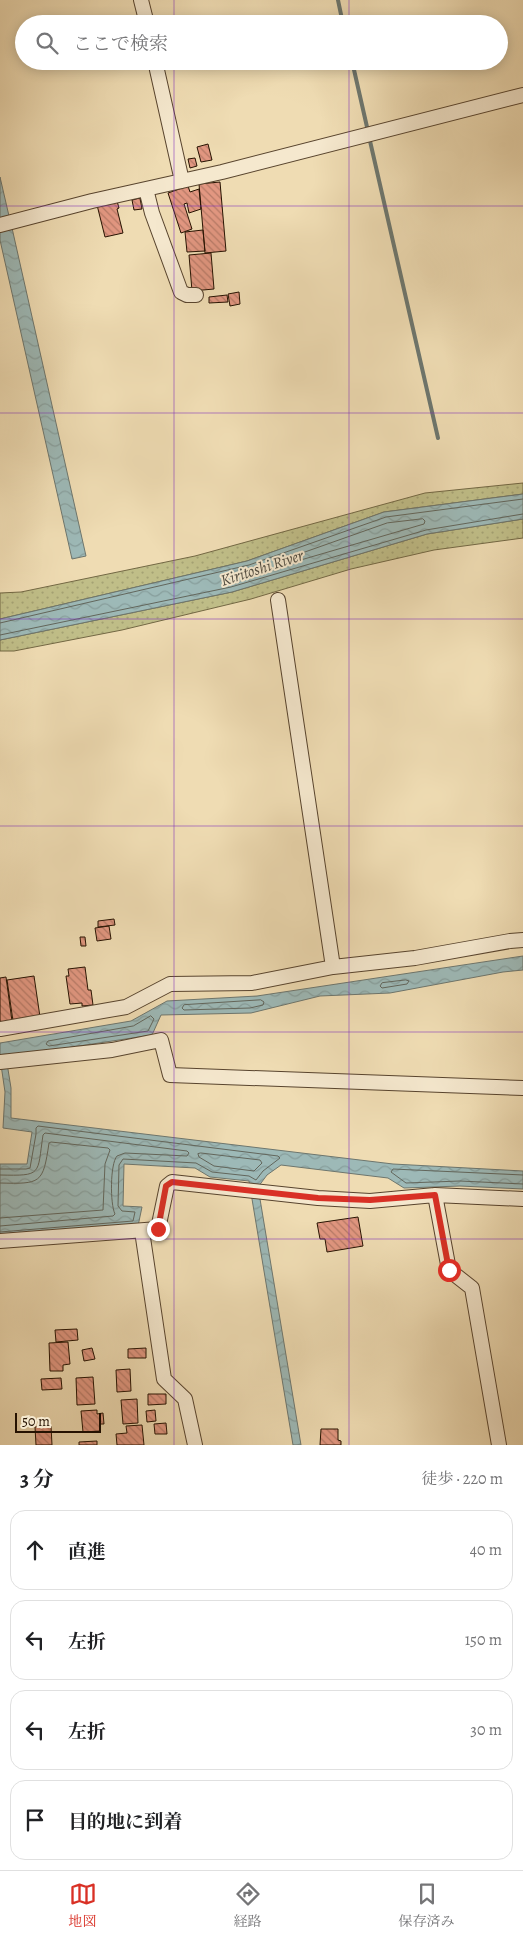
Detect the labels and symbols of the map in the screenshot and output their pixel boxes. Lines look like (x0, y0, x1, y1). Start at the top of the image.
water label: Kiritoshi River (218, 544, 307, 592)
route end (147, 1218, 170, 1241)
route start (438, 1259, 461, 1282)
scale bar (15, 1410, 101, 1433)

